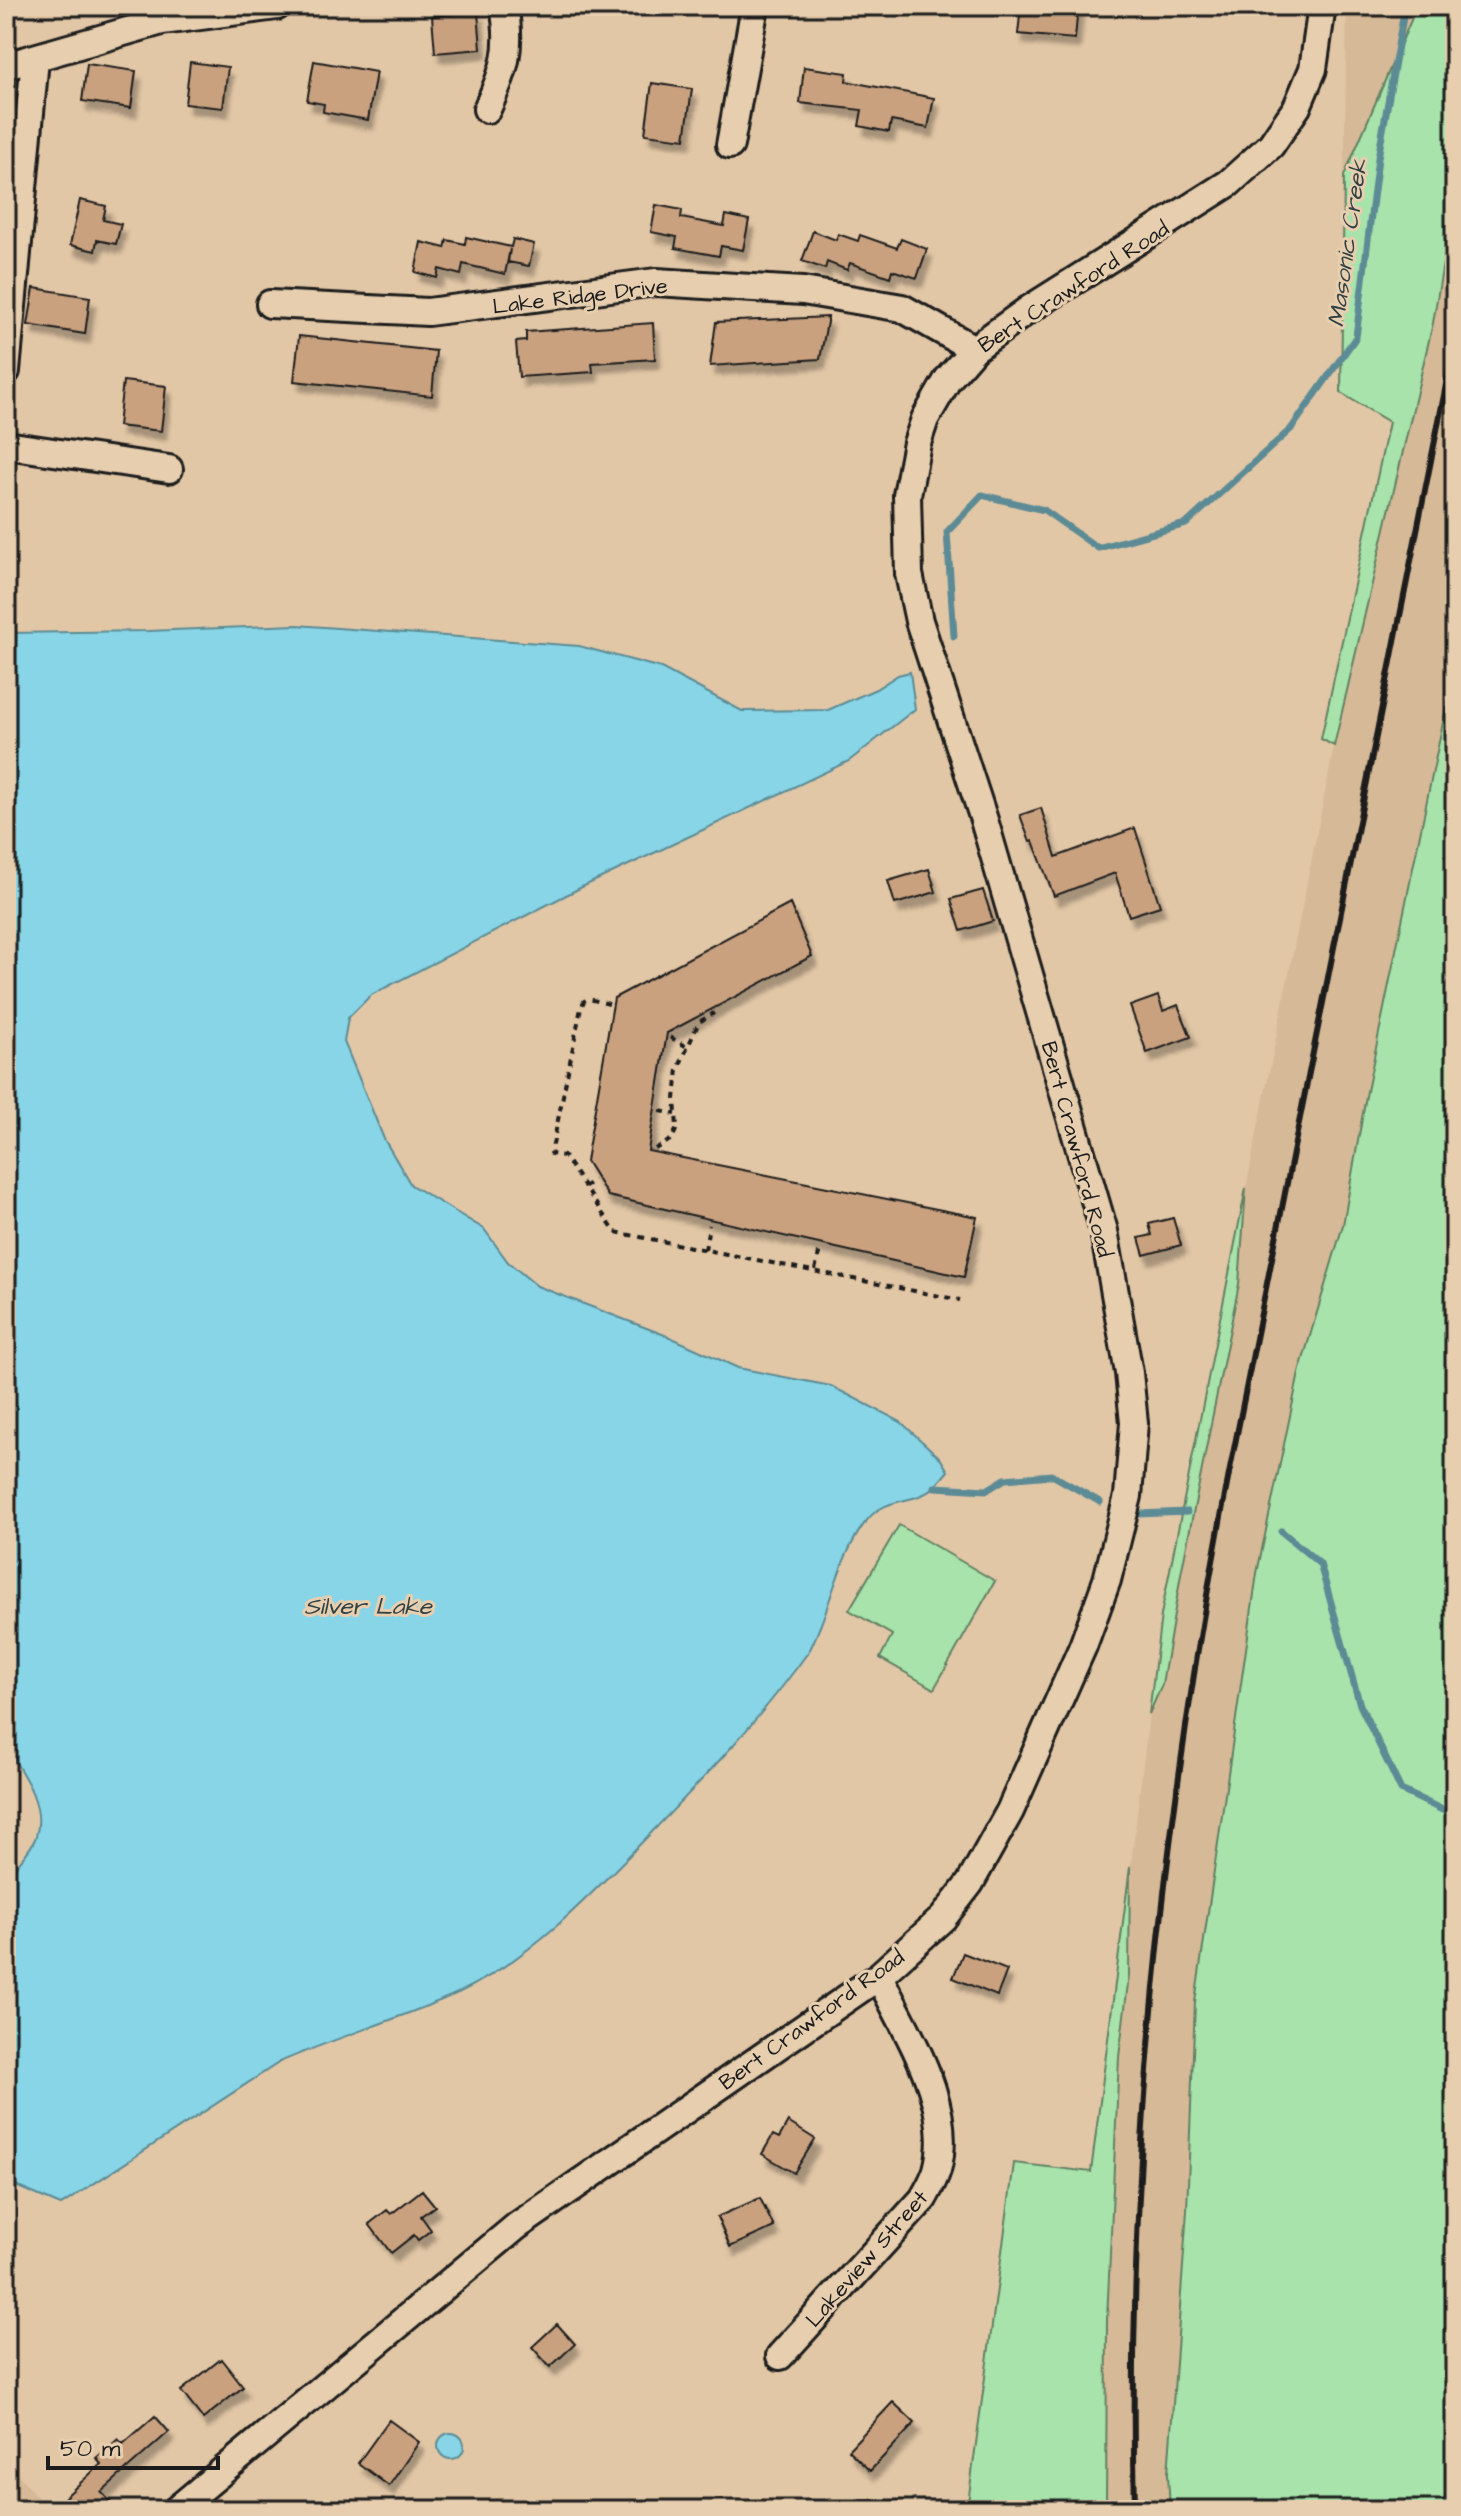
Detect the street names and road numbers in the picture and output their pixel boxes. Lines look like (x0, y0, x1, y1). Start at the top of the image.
street label: Bert Crawford Road (972, 214, 1175, 361)
street label: Lake Ridge Drive (491, 270, 670, 324)
street label: Bert Crawford Road (1033, 1038, 1120, 1261)
street label: Bert Crawford Road (713, 1942, 911, 2098)
street label: Lakeview Street (799, 2183, 936, 2334)

